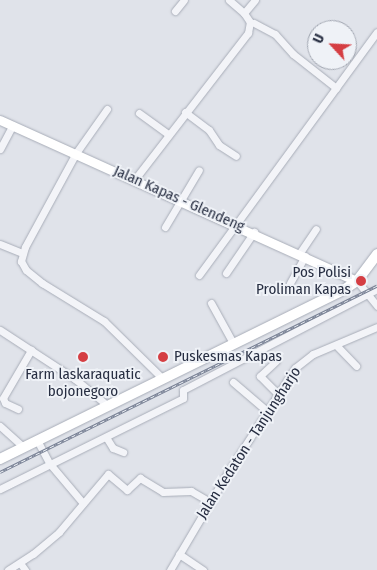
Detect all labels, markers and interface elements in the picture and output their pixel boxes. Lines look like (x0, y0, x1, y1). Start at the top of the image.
north arrow (307, 20, 357, 70)
text: U (309, 32, 328, 46)
street label: Jalan Kapas - Glendeng (111, 162, 247, 236)
place label: Pos Polisi Proliman Kapas (256, 263, 351, 298)
marker: Pos Polisi Proliman Kapas (355, 275, 367, 287)
place label: Puskesmas Kapas (174, 348, 282, 366)
marker: Puskesmas Kapas (156, 350, 170, 364)
marker: Farm laskaraquatic bojonegoro (77, 351, 89, 363)
street label: Jalan Kedaton - Tanjungharjo (193, 364, 305, 522)
place label: Farm laskaraquatic bojonegoro (25, 365, 141, 400)

